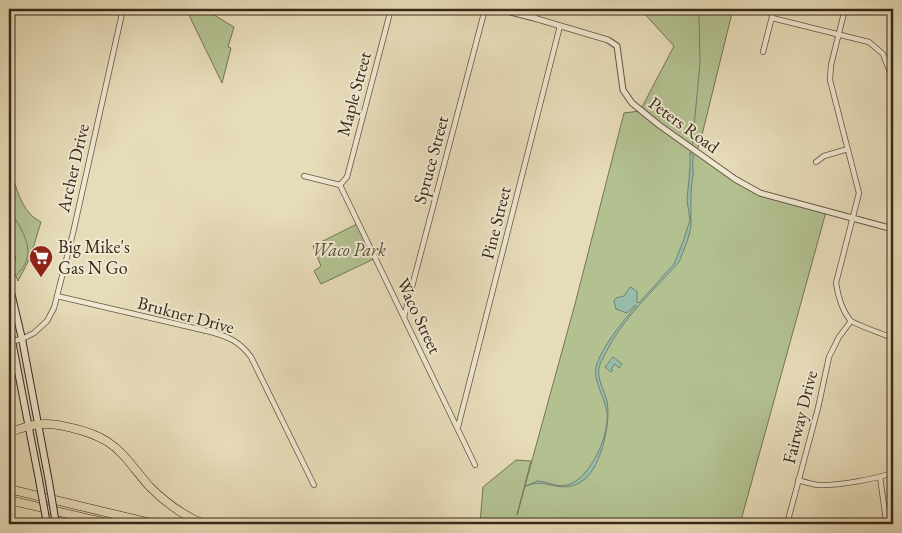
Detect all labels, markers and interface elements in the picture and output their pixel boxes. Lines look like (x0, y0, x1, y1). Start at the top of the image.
street label: Maple Street (331, 49, 376, 139)
street label: Peters Road (644, 91, 725, 158)
street label: Spruce Street (408, 113, 453, 206)
street label: Archer Drive (51, 121, 94, 215)
street label: Pine Street (475, 184, 516, 262)
place label: Big Mike's Gas N Go (58, 235, 130, 279)
park label: Waco Park (312, 238, 386, 261)
supermarket icon: Big Mike's Gas N Go (28, 244, 54, 278)
street label: Waco Street (392, 274, 447, 358)
street label: Brukner Drive (135, 291, 237, 338)
street label: Fairway Drive (777, 368, 822, 466)

